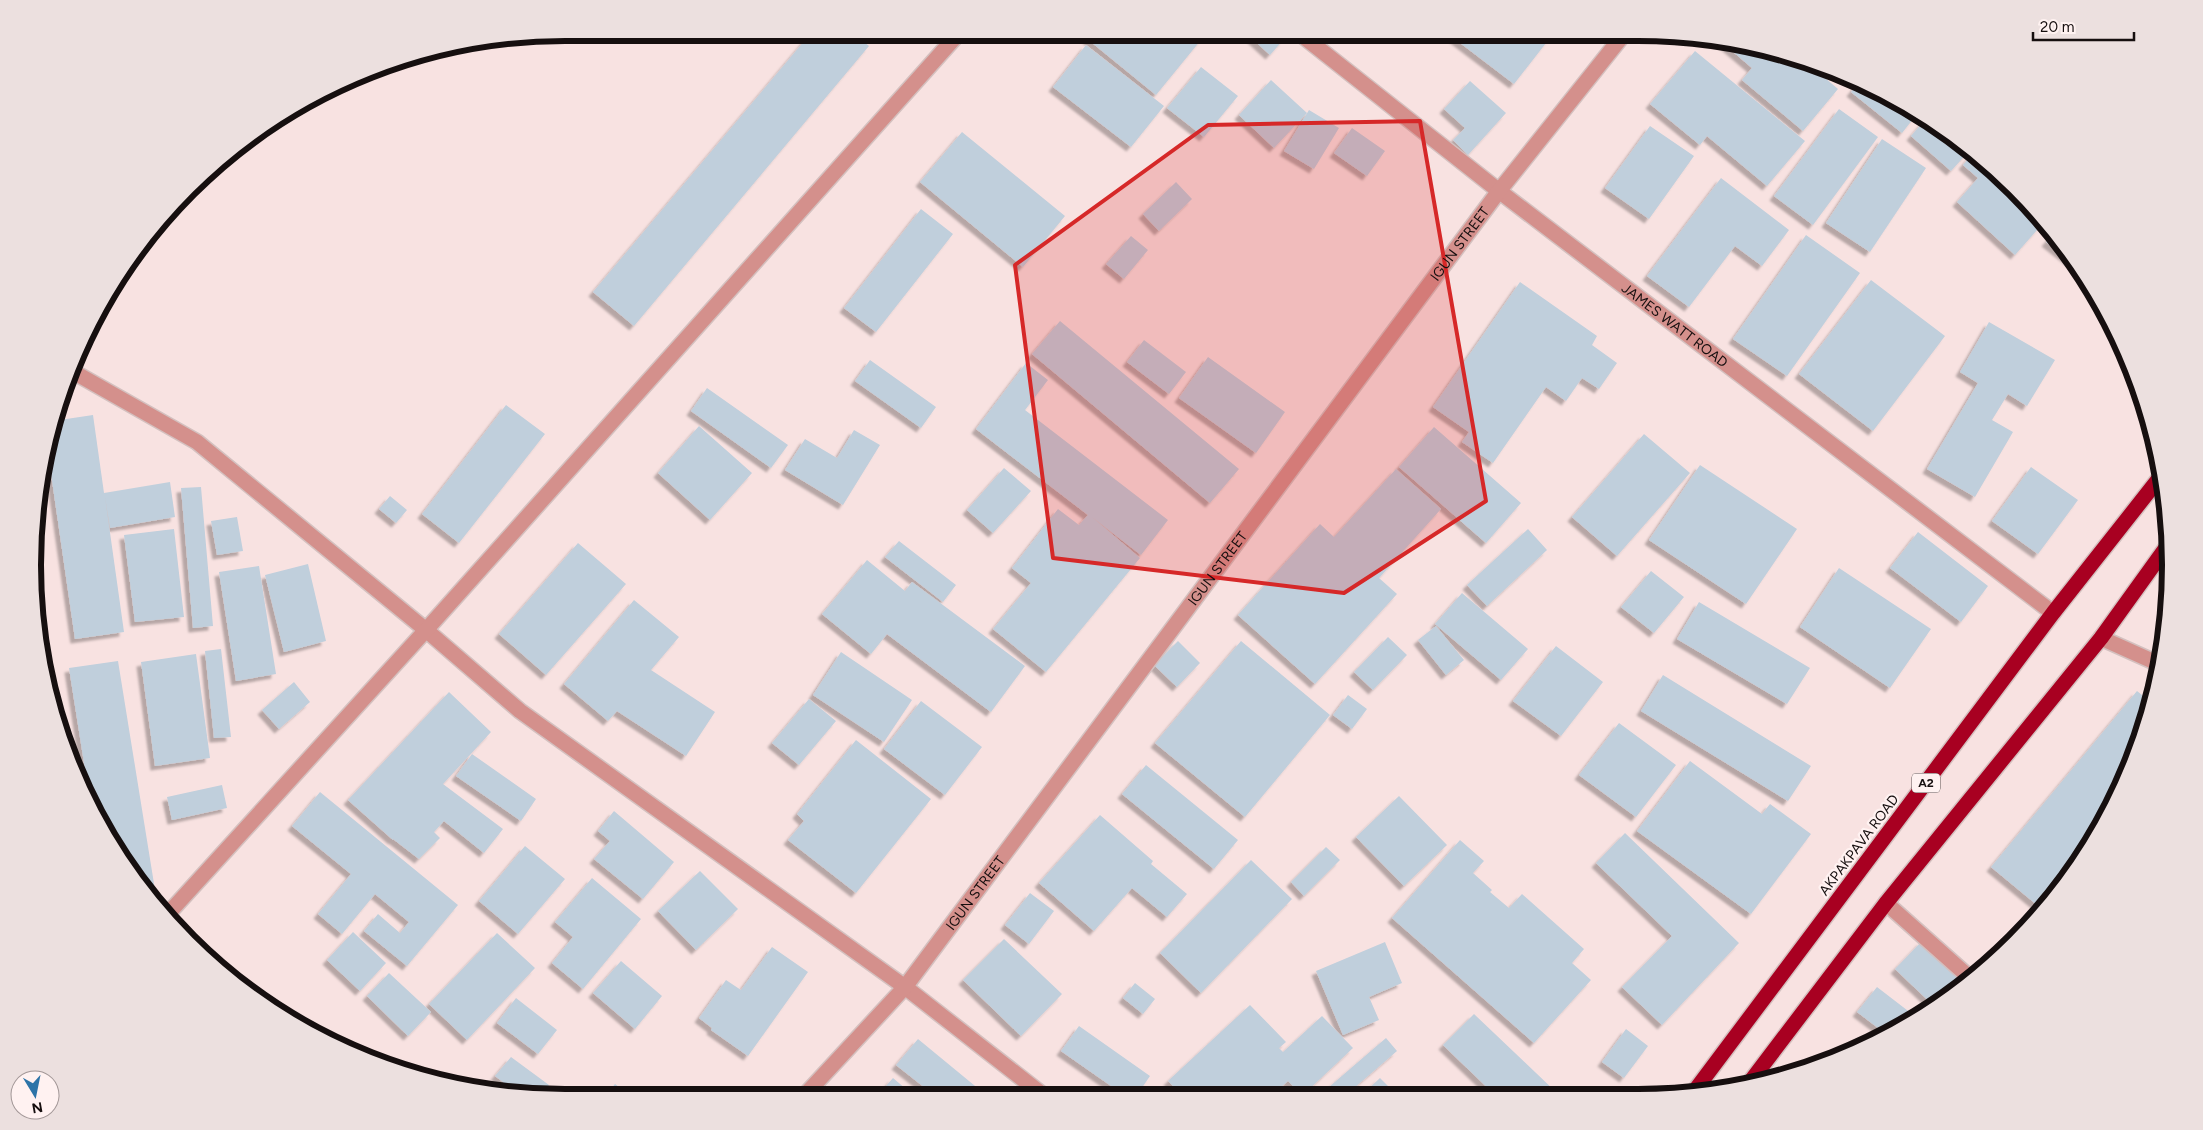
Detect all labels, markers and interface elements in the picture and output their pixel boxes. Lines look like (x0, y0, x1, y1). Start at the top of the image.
scale bar (2033, 10, 2134, 42)
text: 20 m (2040, 18, 2074, 36)
street label: IGUN STREET (1426, 203, 1493, 284)
street label: JAMES WATT ROAD (1618, 279, 1731, 371)
street label: IGUN STREET (1184, 528, 1251, 609)
road number: A2 (1912, 774, 1940, 792)
street label: AKPAKPAVA ROAD (1816, 791, 1902, 899)
street label: IGUN STREET (942, 852, 1009, 933)
north arrow (10, 1070, 60, 1120)
text: N (30, 1098, 44, 1117)

